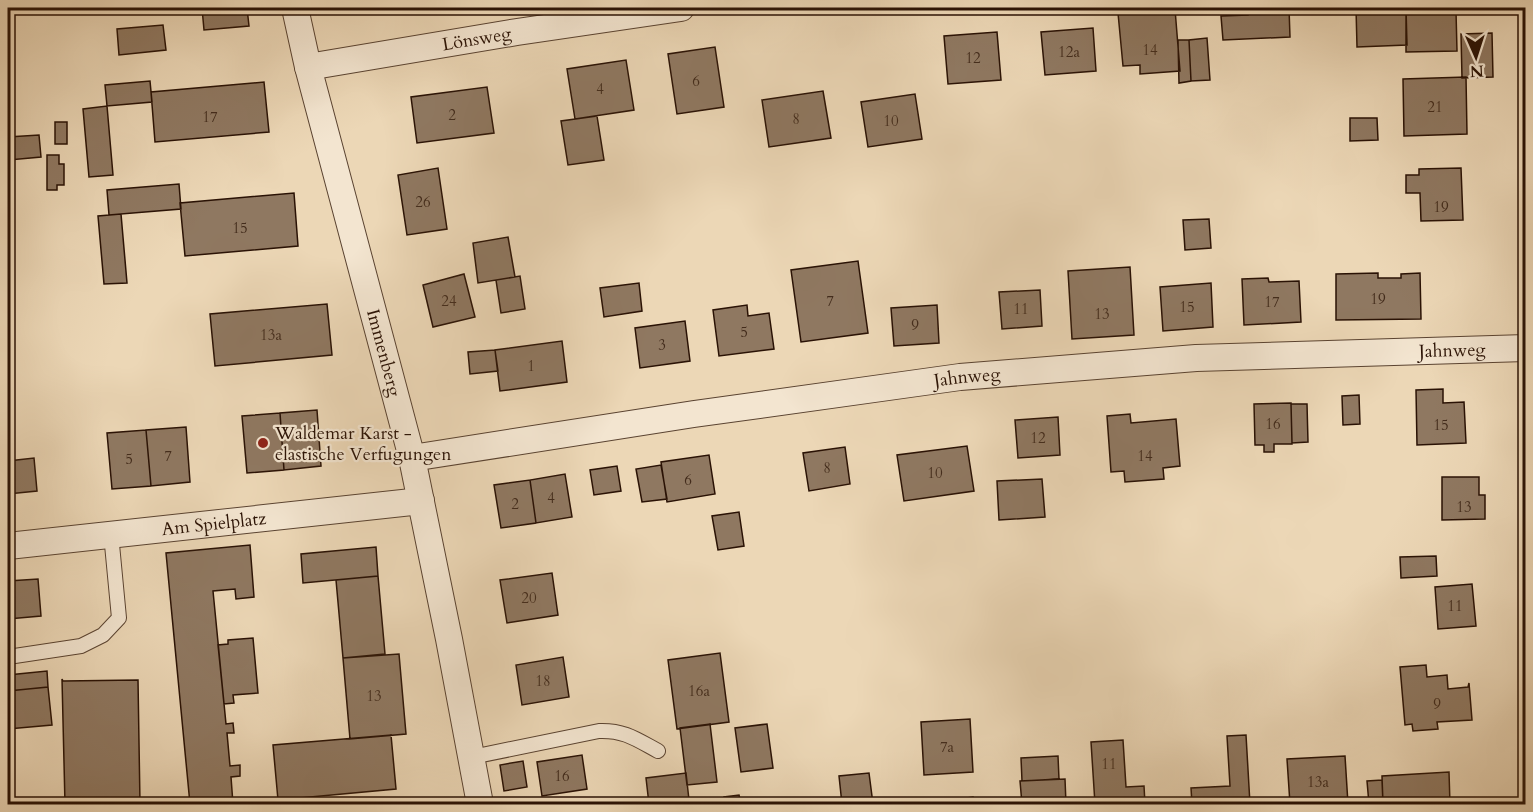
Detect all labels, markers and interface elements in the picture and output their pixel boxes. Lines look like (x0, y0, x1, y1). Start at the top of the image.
street label: Lönsweg (440, 21, 514, 57)
north arrow (1446, 27, 1506, 87)
house number: 14 (1142, 40, 1158, 60)
house number: 12a (1058, 42, 1080, 62)
house number: 12 (965, 48, 981, 68)
text: N (1469, 60, 1484, 82)
house number: 6 (692, 71, 700, 91)
house number: 4 (596, 79, 604, 99)
house number: 21 (1427, 97, 1443, 117)
house number: 2 (448, 105, 456, 125)
house number: 17 (202, 107, 218, 127)
house number: 8 (792, 109, 800, 129)
house number: 10 (883, 111, 899, 131)
house number: 26 (415, 192, 431, 212)
house number: 19 (1433, 197, 1449, 217)
house number: 15 (232, 218, 248, 238)
house number: 19 (1370, 289, 1386, 309)
house number: 24 (441, 291, 457, 311)
house number: 7 (826, 291, 834, 311)
house number: 17 (1264, 292, 1280, 312)
house number: 15 (1179, 297, 1195, 317)
house number: 11 (1013, 299, 1029, 319)
house number: 13 (1094, 304, 1110, 324)
street label: Immenberg (360, 306, 407, 400)
house number: 9 (911, 315, 919, 335)
house number: 5 (740, 322, 748, 342)
house number: 13a (260, 325, 282, 345)
house number: 3 (658, 335, 666, 355)
street label: Jahnweg (1415, 337, 1487, 364)
house number: 1 (527, 356, 535, 376)
street label: Jahnweg (929, 362, 1002, 394)
house number: 16 (1265, 414, 1281, 434)
house number: 15 (1433, 415, 1449, 435)
place label: Waldemar Karst - elastische Verfugungen (274, 421, 452, 467)
house number: 12 (1030, 428, 1046, 448)
marker: Waldemar Karst - elastische Verfugungen (256, 436, 270, 450)
house number: 7 (164, 446, 172, 466)
house number: 14 (1137, 446, 1153, 466)
house number: 5 (125, 449, 133, 469)
house number: 8 (823, 458, 831, 478)
house number: 10 (927, 463, 943, 483)
house number: 6 (684, 470, 692, 490)
house number: 4 (547, 488, 555, 508)
house number: 2 (511, 494, 519, 514)
house number: 13 (1456, 497, 1472, 517)
street label: Am Spielplatz (160, 506, 267, 542)
house number: 20 (521, 588, 537, 608)
house number: 11 (1447, 596, 1463, 616)
house number: 18 (535, 671, 551, 691)
house number: 16a (688, 681, 710, 701)
house number: 13 (366, 686, 382, 706)
house number: 9 (1433, 694, 1441, 714)
house number: 7a (940, 737, 955, 757)
house number: 11 (1101, 754, 1117, 774)
house number: 16 (554, 766, 570, 786)
house number: 13a (1307, 772, 1329, 792)

